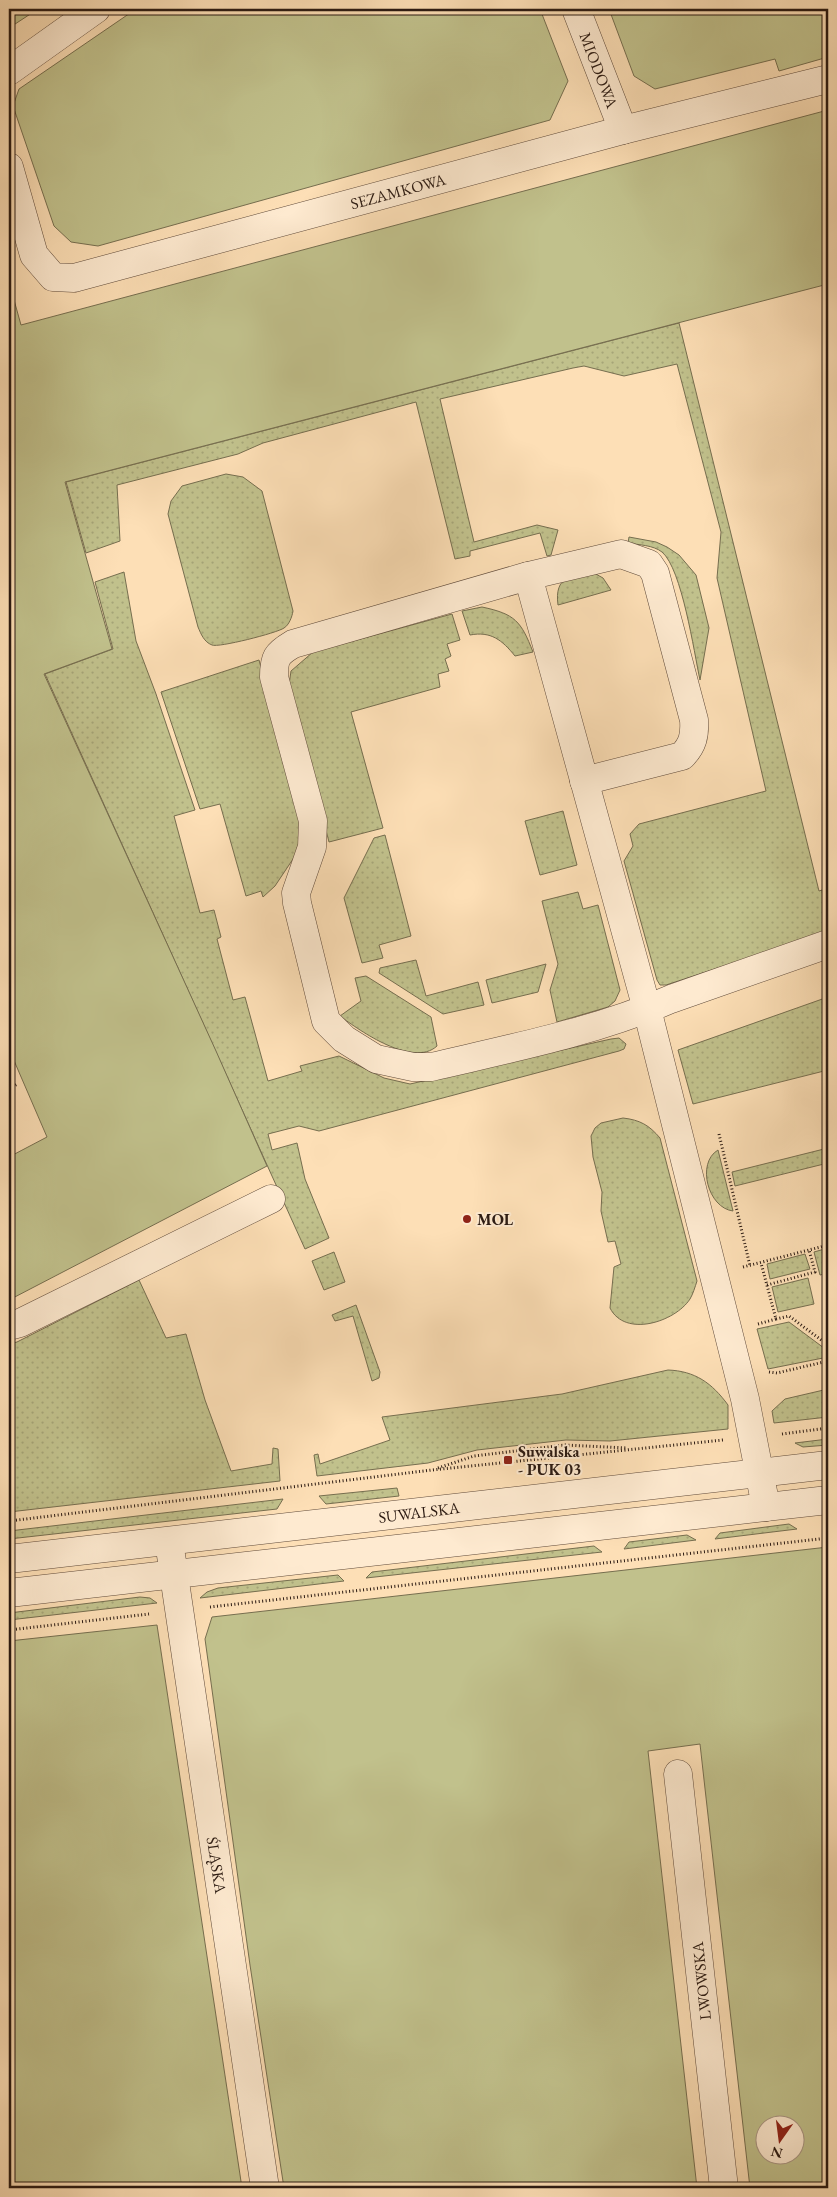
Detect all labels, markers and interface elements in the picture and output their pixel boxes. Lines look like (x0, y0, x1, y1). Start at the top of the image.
street label: MIODOWA (574, 29, 623, 112)
street label: SEZAMKOWA (348, 168, 449, 214)
place label: MOL (477, 1209, 514, 1230)
marker: MOL (461, 1213, 473, 1225)
place label: Suwalska - PUK 03 (518, 1441, 581, 1480)
marker: Suwalska - PUK 03 (502, 1454, 514, 1466)
street label: SUWALSKA (377, 1497, 462, 1528)
street label: ŚLĄSKA (202, 1835, 232, 1896)
street label: LWOWSKA (687, 1940, 716, 2021)
north arrow (754, 2114, 804, 2164)
text: N (769, 2142, 785, 2163)

